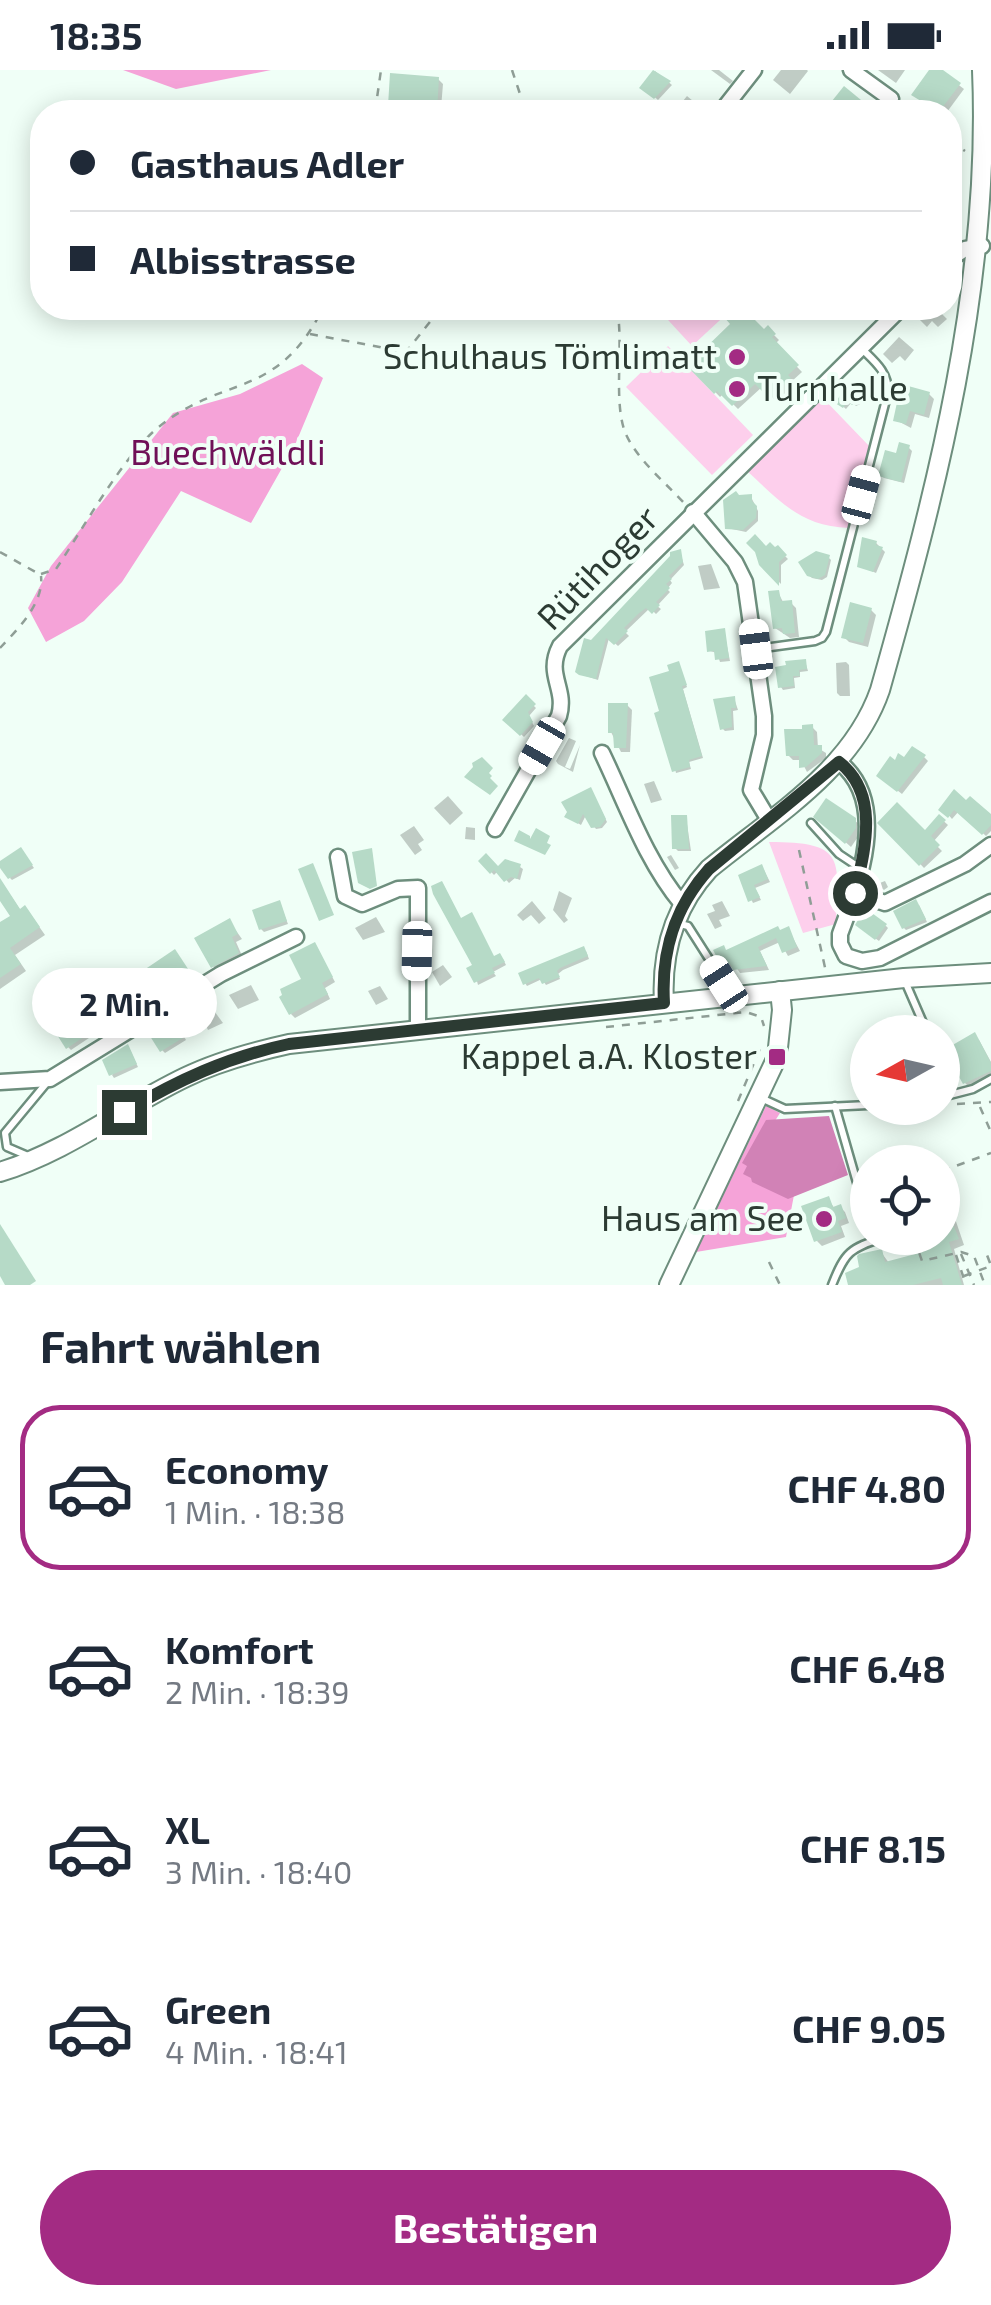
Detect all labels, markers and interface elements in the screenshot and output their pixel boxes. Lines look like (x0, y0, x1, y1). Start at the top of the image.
text: 18:35 (50, 12, 142, 58)
text: Gasthaus Adler (130, 140, 404, 186)
text: Albisstrasse (130, 236, 356, 282)
place label: Schulhaus Tömlimatt (383, 334, 717, 376)
marker: Schulhaus Tömlimatt (726, 346, 748, 368)
place label: Turnhalle (757, 366, 908, 408)
marker: Turnhalle (726, 378, 748, 400)
park label: Buechwäldli (130, 430, 326, 472)
car (839, 462, 883, 528)
street label: Rütihoger (527, 496, 666, 637)
car (737, 617, 775, 681)
car (514, 713, 570, 779)
route start (833, 871, 878, 916)
car (401, 921, 433, 981)
car (695, 951, 753, 1017)
callout: 2 Min. (32, 967, 216, 1037)
text: 2 Min. (79, 984, 170, 1022)
north arrow (850, 1015, 960, 1125)
map controls (850, 1015, 960, 1255)
place label: Kappel a.A. Kloster (461, 1034, 757, 1076)
marker: Kappel a.A. Kloster (766, 1046, 788, 1068)
route end (102, 1090, 147, 1135)
button: locate (850, 1145, 960, 1255)
place label: Haus am See (601, 1196, 804, 1238)
marker: Haus am See (813, 1208, 835, 1230)
text: Fahrt wählen (40, 1318, 321, 1372)
icon: car (45, 1443, 135, 1533)
text: Economy (165, 1446, 329, 1492)
text: CHF 4.80 (788, 1465, 946, 1511)
text: 1 Min. · 18:38 (165, 1492, 346, 1530)
icon: car (45, 1623, 135, 1713)
text: Komfort (165, 1626, 314, 1672)
text: CHF 6.48 (789, 1645, 946, 1691)
text: 2 Min. · 18:39 (165, 1672, 350, 1710)
icon: car (45, 1803, 135, 1893)
text: XL (165, 1806, 210, 1852)
text: CHF 8.15 (800, 1825, 946, 1871)
text: 3 Min. · 18:40 (165, 1852, 352, 1890)
icon: car (45, 1983, 135, 2073)
text: Green (165, 1986, 271, 2032)
text: CHF 9.05 (792, 2005, 946, 2051)
text: 4 Min. · 18:41 (165, 2032, 348, 2070)
button: Bestätigen (40, 2170, 951, 2285)

